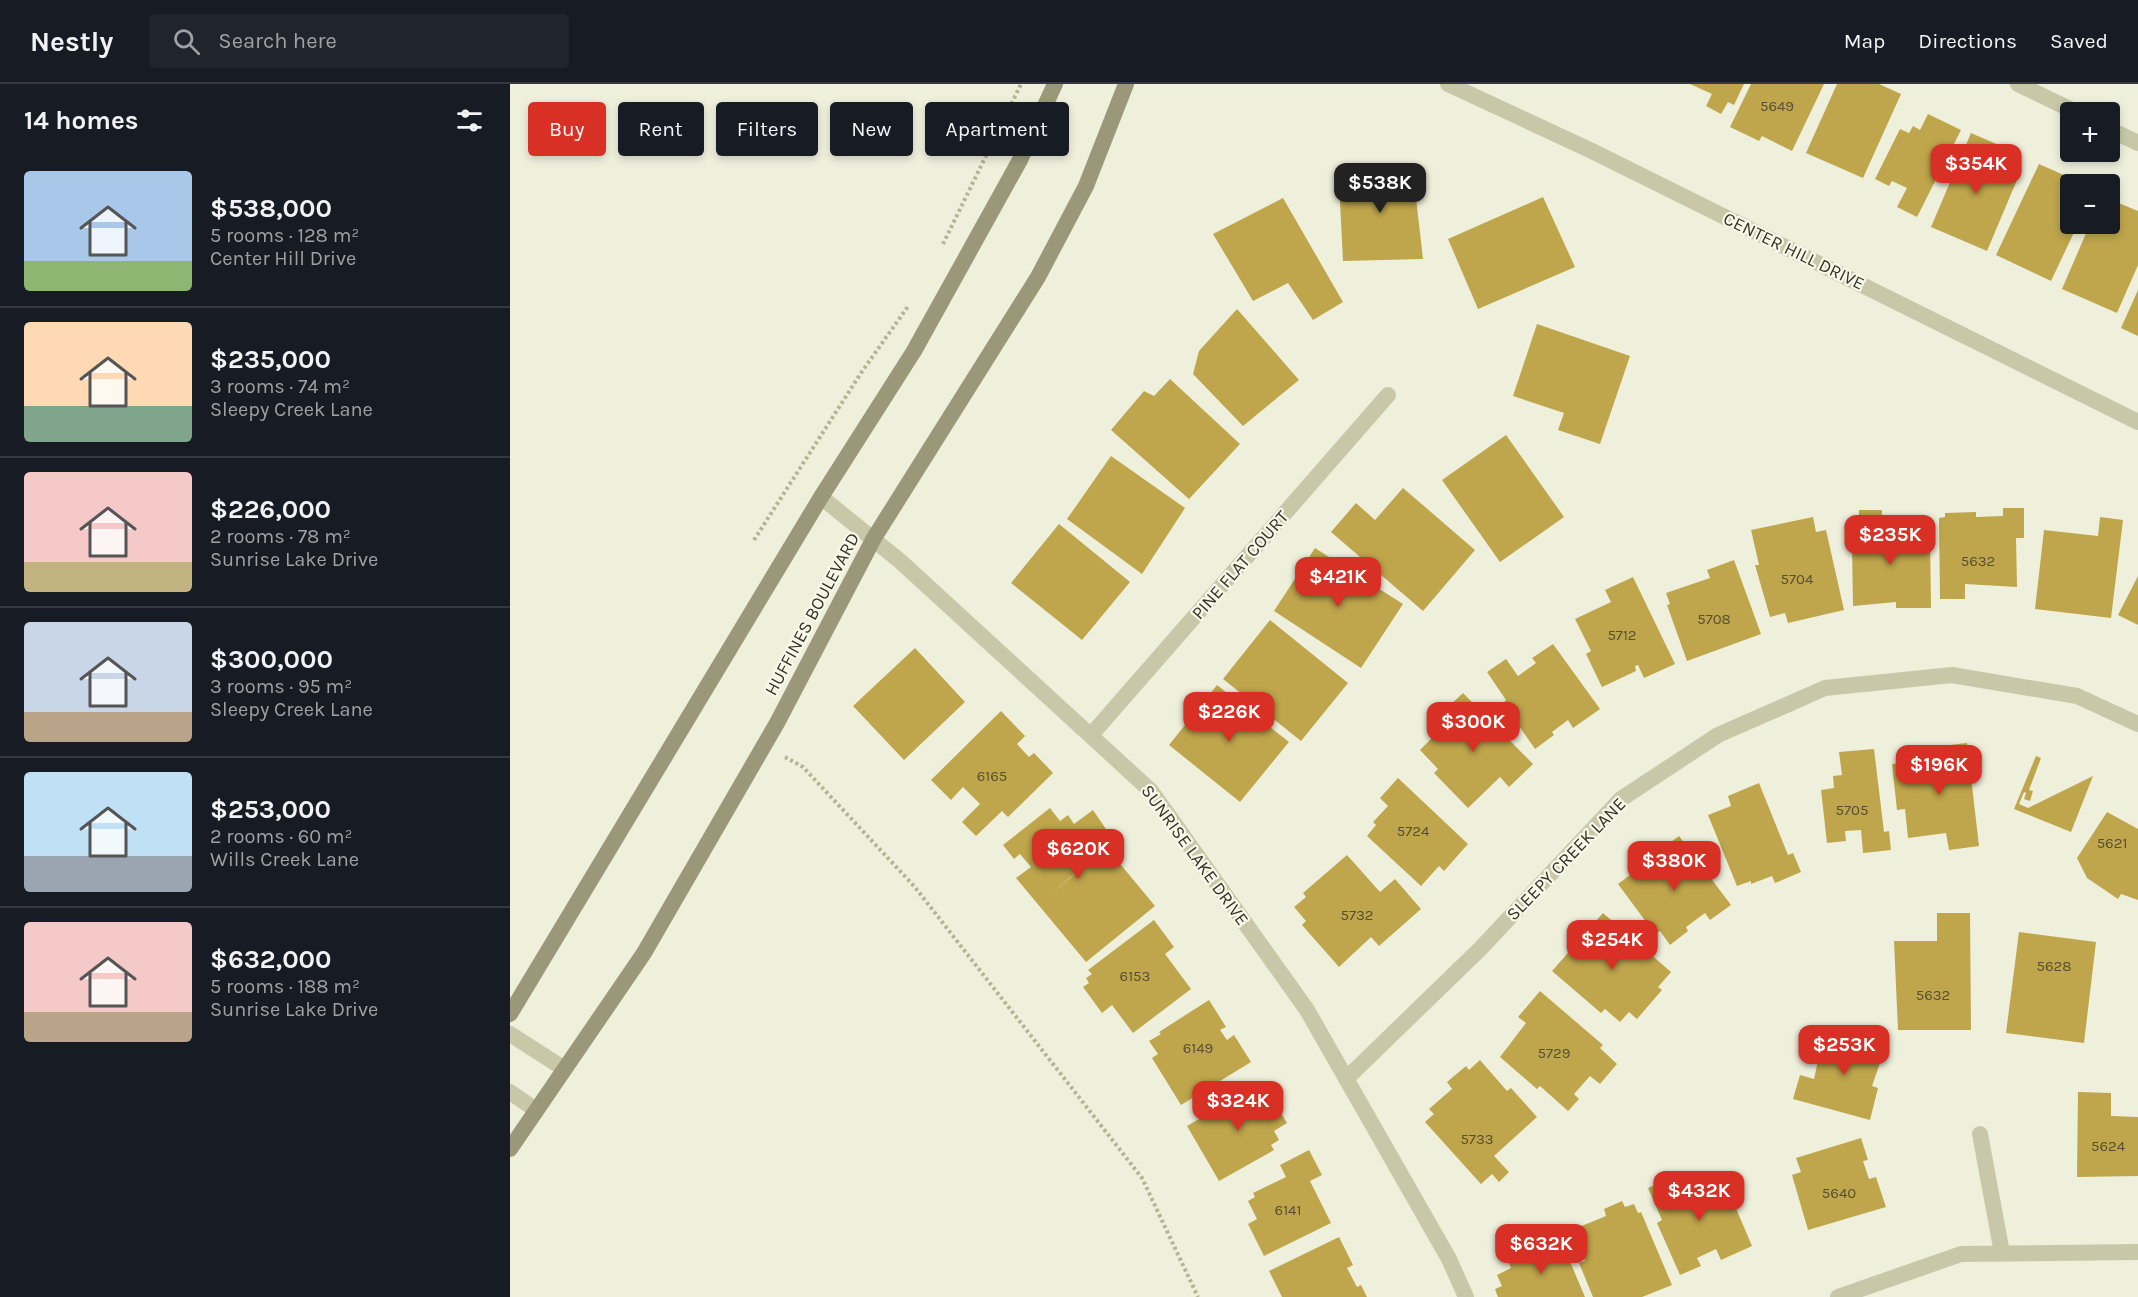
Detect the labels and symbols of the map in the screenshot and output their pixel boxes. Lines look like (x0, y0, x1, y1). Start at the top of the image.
house number: 5649 (1760, 97, 1794, 115)
pin: $354K (1934, 144, 2018, 195)
pin: $538K (1338, 163, 1422, 214)
street label: CENTER HILL DRIVE (1720, 207, 1868, 295)
street label: PINE FLAT COURT (1187, 506, 1293, 624)
pin: $235K (1848, 515, 1932, 566)
street label: HUFFINES BOULEVARD (760, 529, 864, 699)
house number: 5632 (1961, 552, 1995, 570)
pin: $421K (1296, 557, 1380, 608)
house number: 5704 (1781, 570, 1814, 588)
house number: 5708 (1697, 610, 1731, 628)
house number: 5712 (1607, 626, 1637, 644)
pin: $226K (1187, 692, 1271, 743)
pin: $300K (1431, 702, 1515, 753)
pin: $196K (1897, 745, 1981, 796)
house number: 6165 (977, 767, 1007, 785)
street label: SUNRISE LAKE DRIVE (1137, 780, 1253, 930)
street label: SLEEPY CREEK LANE (1502, 793, 1630, 925)
house number: 5705 (1836, 801, 1868, 819)
house number: 5724 (1397, 822, 1430, 840)
pin: $620K (1036, 829, 1120, 880)
house number: 5621 (2097, 834, 2127, 852)
pin: $380K (1632, 841, 1716, 892)
house number: 5732 (1340, 906, 1374, 924)
pin: $254K (1570, 920, 1654, 971)
house number: 5628 (2037, 957, 2071, 975)
house number: 6153 (1120, 967, 1150, 985)
house number: 5632 (1916, 986, 1950, 1004)
pin: $253K (1802, 1025, 1886, 1076)
house number: 6149 (1183, 1039, 1213, 1057)
house number: 5729 (1538, 1044, 1570, 1062)
pin: $324K (1196, 1081, 1280, 1132)
house number: 5733 (1460, 1130, 1494, 1148)
house number: 5624 (2091, 1137, 2126, 1155)
pin: $432K (1657, 1171, 1741, 1222)
house number: 5640 (1822, 1184, 1856, 1202)
house number: 6141 (1275, 1201, 1301, 1219)
pin: $632K (1499, 1224, 1583, 1275)

